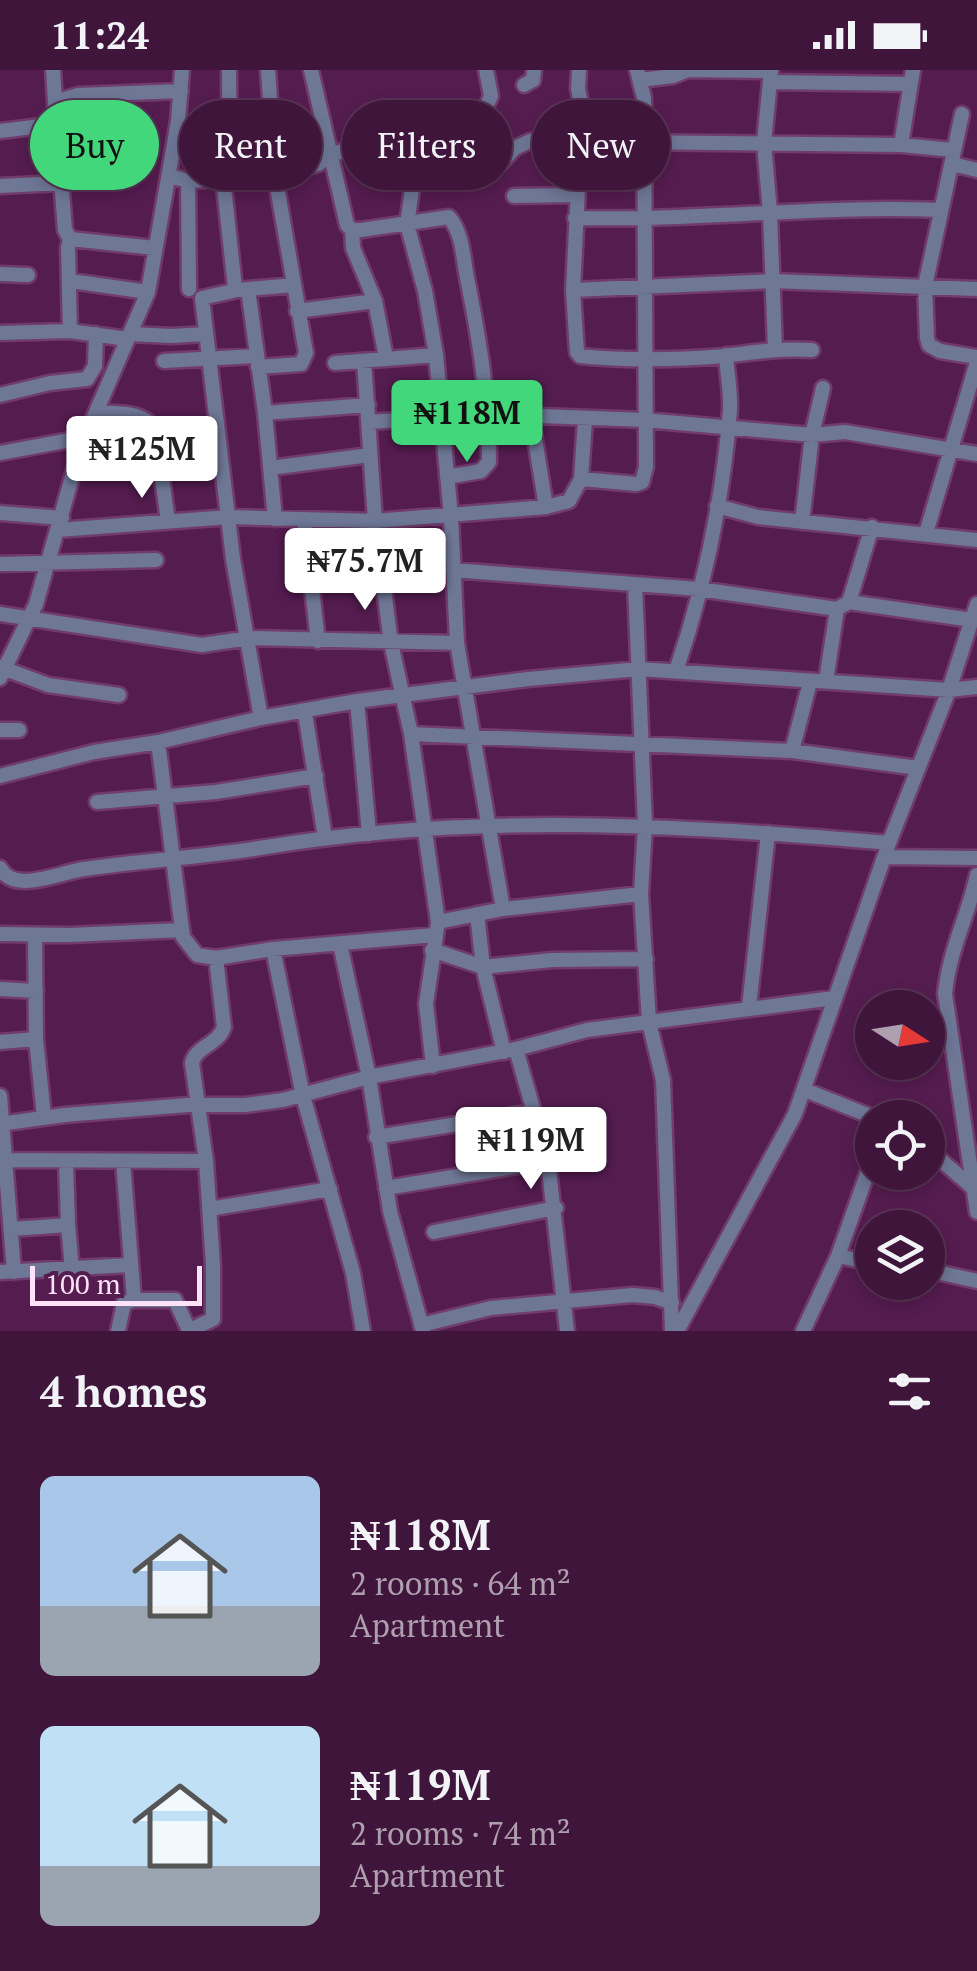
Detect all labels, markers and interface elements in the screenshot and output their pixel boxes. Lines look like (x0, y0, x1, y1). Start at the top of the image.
text: 11:24 (50, 10, 149, 60)
chip: Buy (30, 100, 159, 190)
chip: Rent (179, 100, 322, 190)
chip: Filters (342, 100, 512, 190)
chip: New (532, 100, 670, 190)
pin: ₦118M (397, 380, 537, 465)
text: ₦118M (413, 391, 521, 433)
pin: ₦125M (72, 416, 212, 501)
text: ₦125M (88, 427, 196, 469)
pin: ₦75.7M (284, 528, 446, 613)
text: ₦75.7M (307, 539, 423, 581)
north arrow (855, 990, 945, 1080)
map controls (855, 990, 945, 1300)
button: locate (855, 1100, 945, 1190)
pin: ₦119M (461, 1107, 601, 1192)
text: ₦119M (477, 1118, 585, 1160)
button: layers (855, 1210, 945, 1300)
scale bar (30, 1261, 202, 1306)
text: 100 m (45, 1265, 121, 1302)
text: 4 homes (40, 1363, 207, 1419)
icon: filters (882, 1364, 937, 1419)
text: ₦118M (350, 1506, 491, 1562)
icon: home (120, 1516, 240, 1636)
text: 2 rooms · 64 m² (350, 1562, 571, 1604)
text: Apartment (350, 1604, 505, 1646)
text: ₦119M (350, 1756, 491, 1812)
icon: home (120, 1766, 240, 1886)
text: 2 rooms · 74 m² (350, 1812, 571, 1854)
text: Apartment (350, 1854, 505, 1896)

